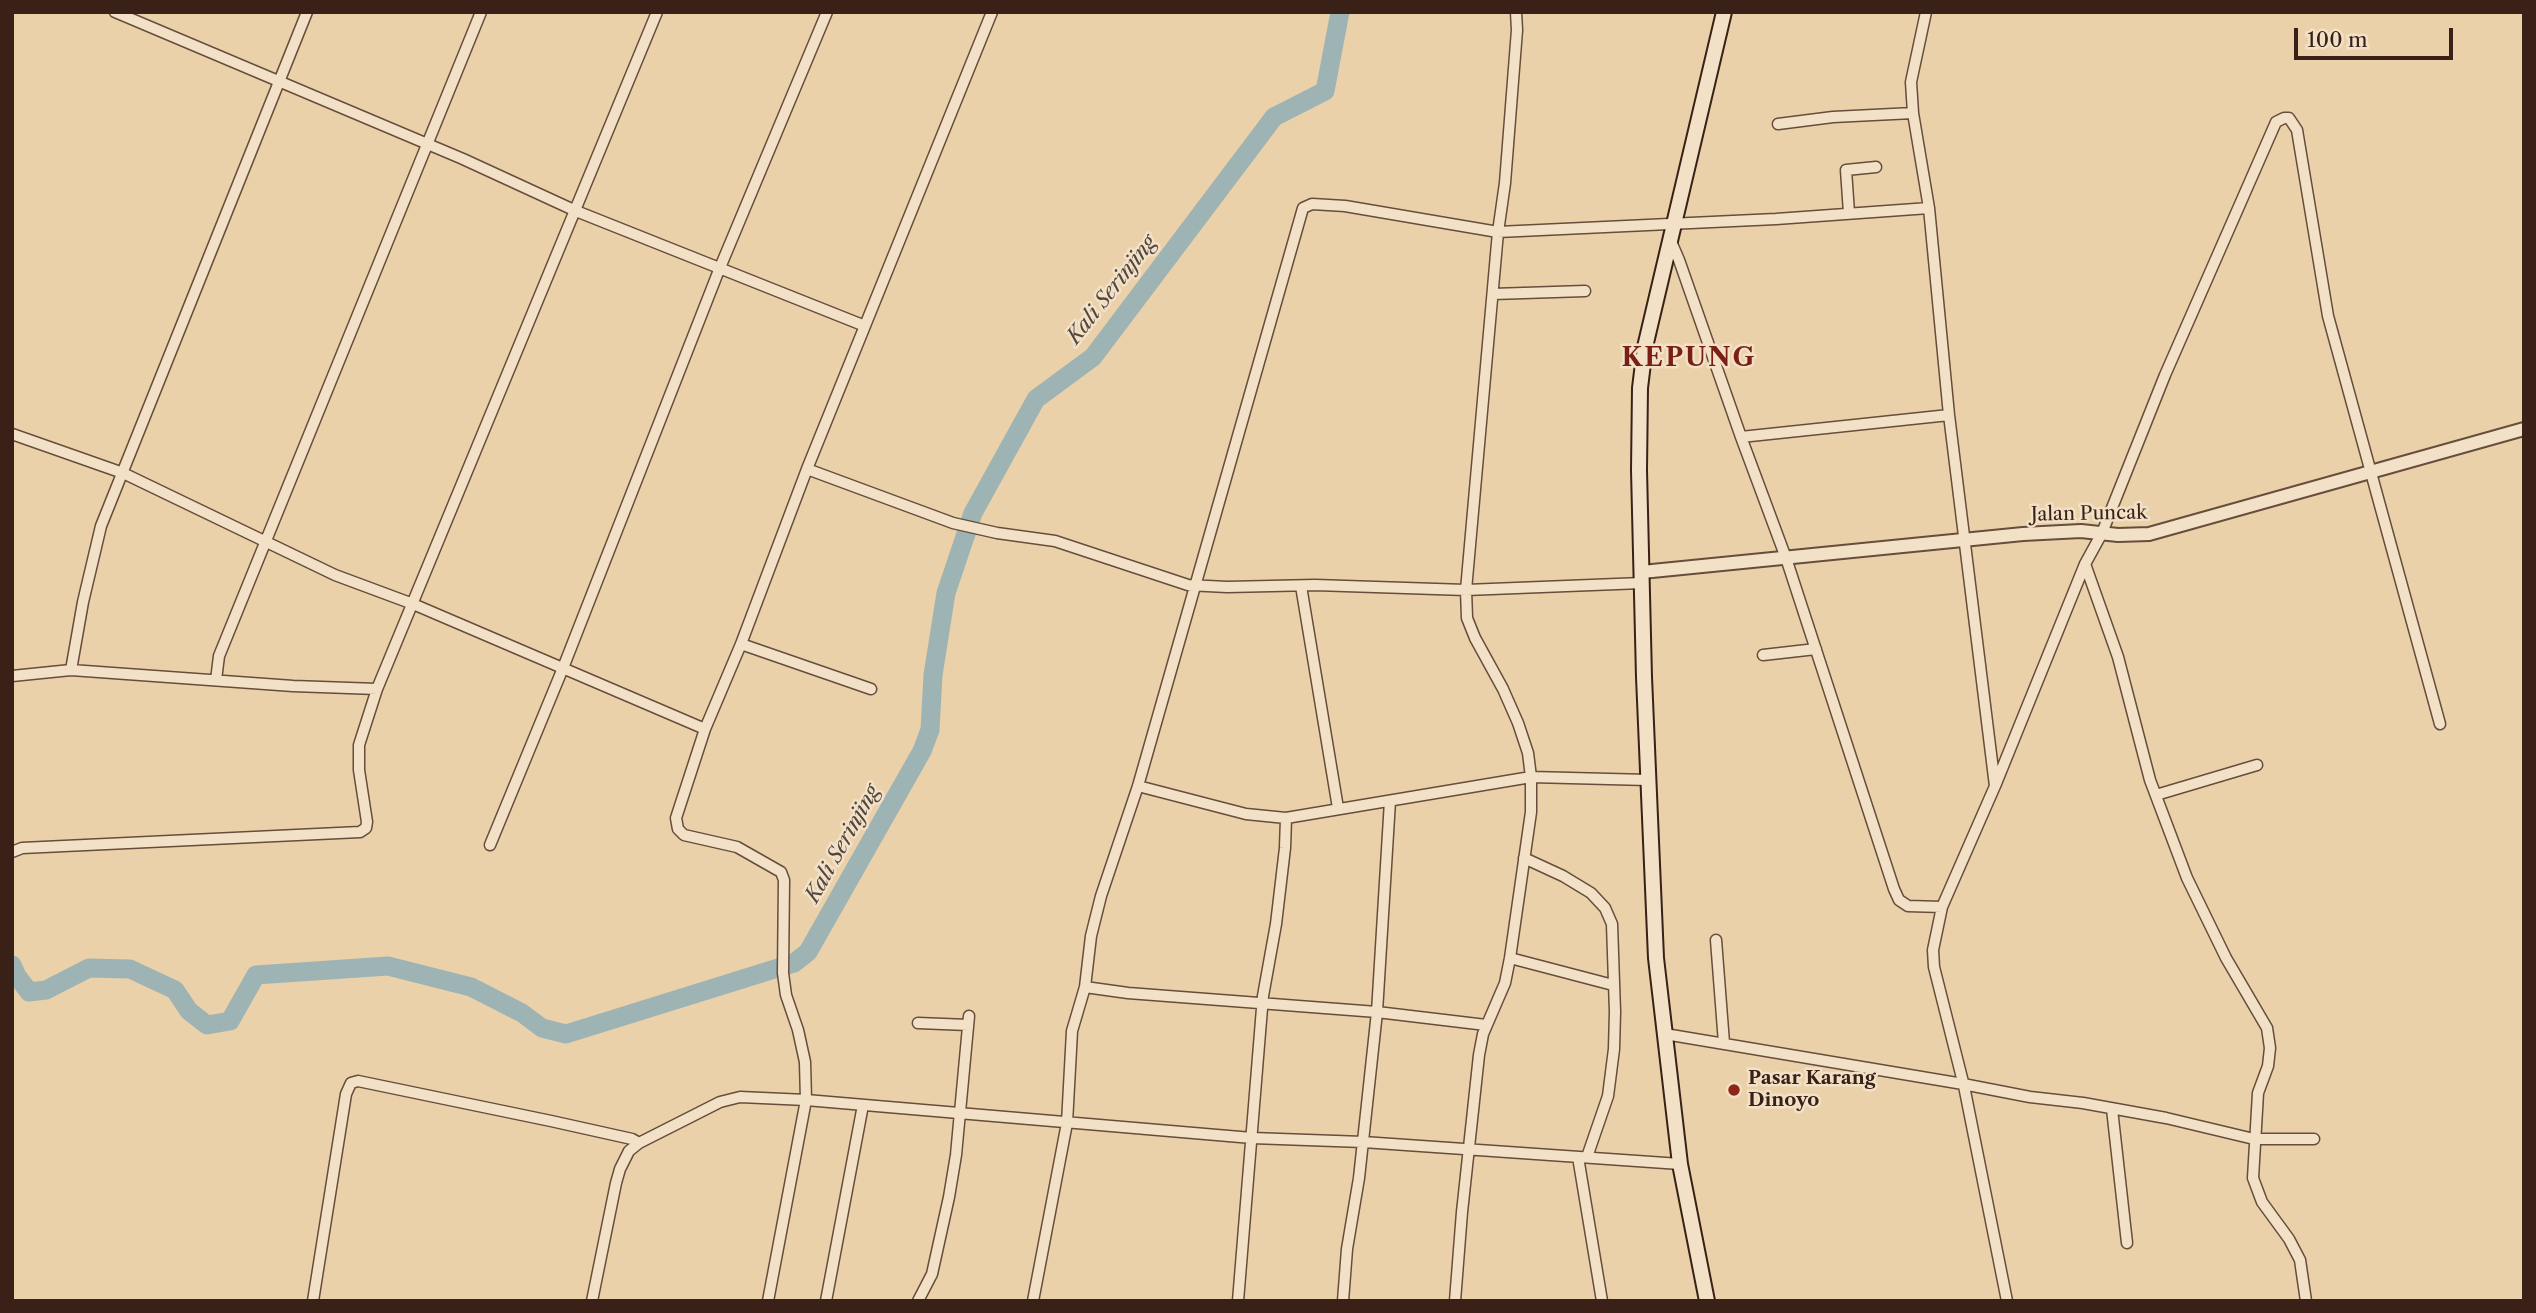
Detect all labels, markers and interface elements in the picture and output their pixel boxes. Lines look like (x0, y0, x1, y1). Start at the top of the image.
scale bar (2298, 14, 2457, 58)
text: 100 m (2307, 27, 2368, 52)
water label: Kali Serinjing (1062, 231, 1162, 349)
district label: KEPUNG (1622, 342, 1756, 374)
street label: Jalan Puncak (2031, 502, 2147, 526)
water label: Kali Serinjing (800, 781, 886, 907)
place label: Pasar Karang Dinoyo (1748, 1068, 1876, 1112)
marker: Pasar Karang Dinoyo (1726, 1082, 1742, 1098)

